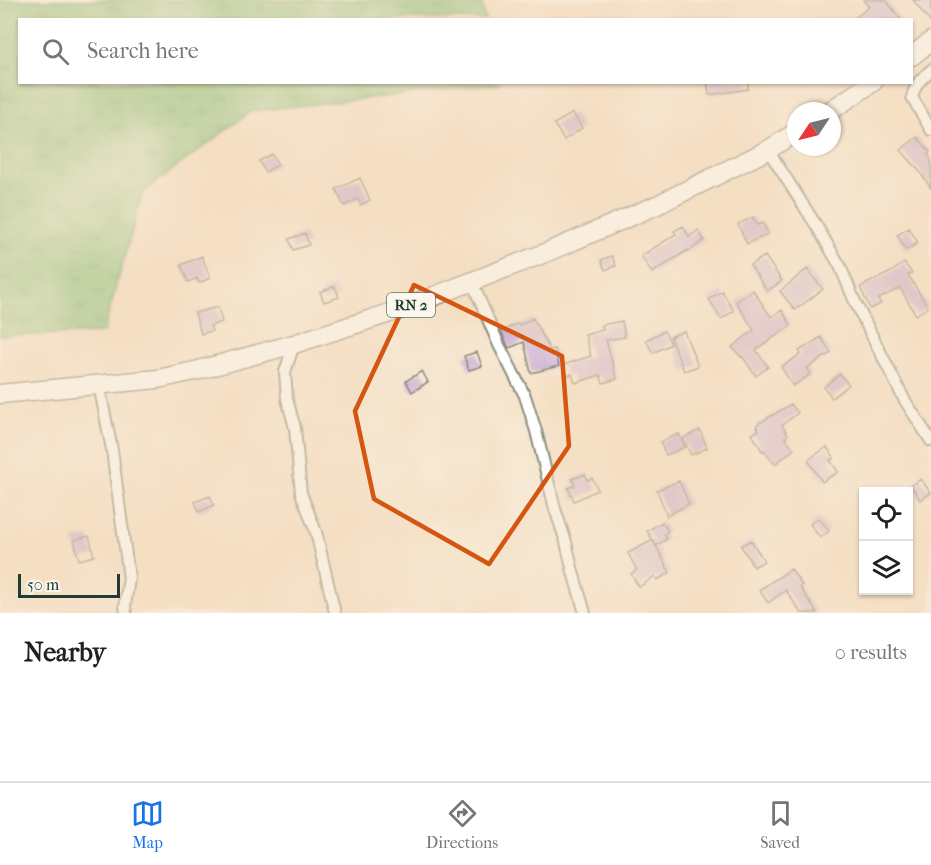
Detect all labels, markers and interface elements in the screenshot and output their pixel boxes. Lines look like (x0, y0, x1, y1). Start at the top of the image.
search box (18, 18, 913, 84)
icon: search (39, 35, 72, 68)
text: Search here (87, 38, 199, 64)
north arrow (787, 102, 841, 156)
road number: RN 2 (387, 293, 435, 317)
map controls (859, 487, 913, 595)
button: locate (859, 487, 913, 541)
button: layers (859, 541, 913, 595)
scale bar (18, 571, 120, 598)
text: 50 m (27, 575, 59, 594)
text: Nearby (24, 637, 106, 668)
text: 0 results (835, 641, 907, 664)
tab: Map (131, 797, 164, 852)
tab: Directions (426, 797, 498, 852)
tab: Saved (760, 797, 800, 852)

